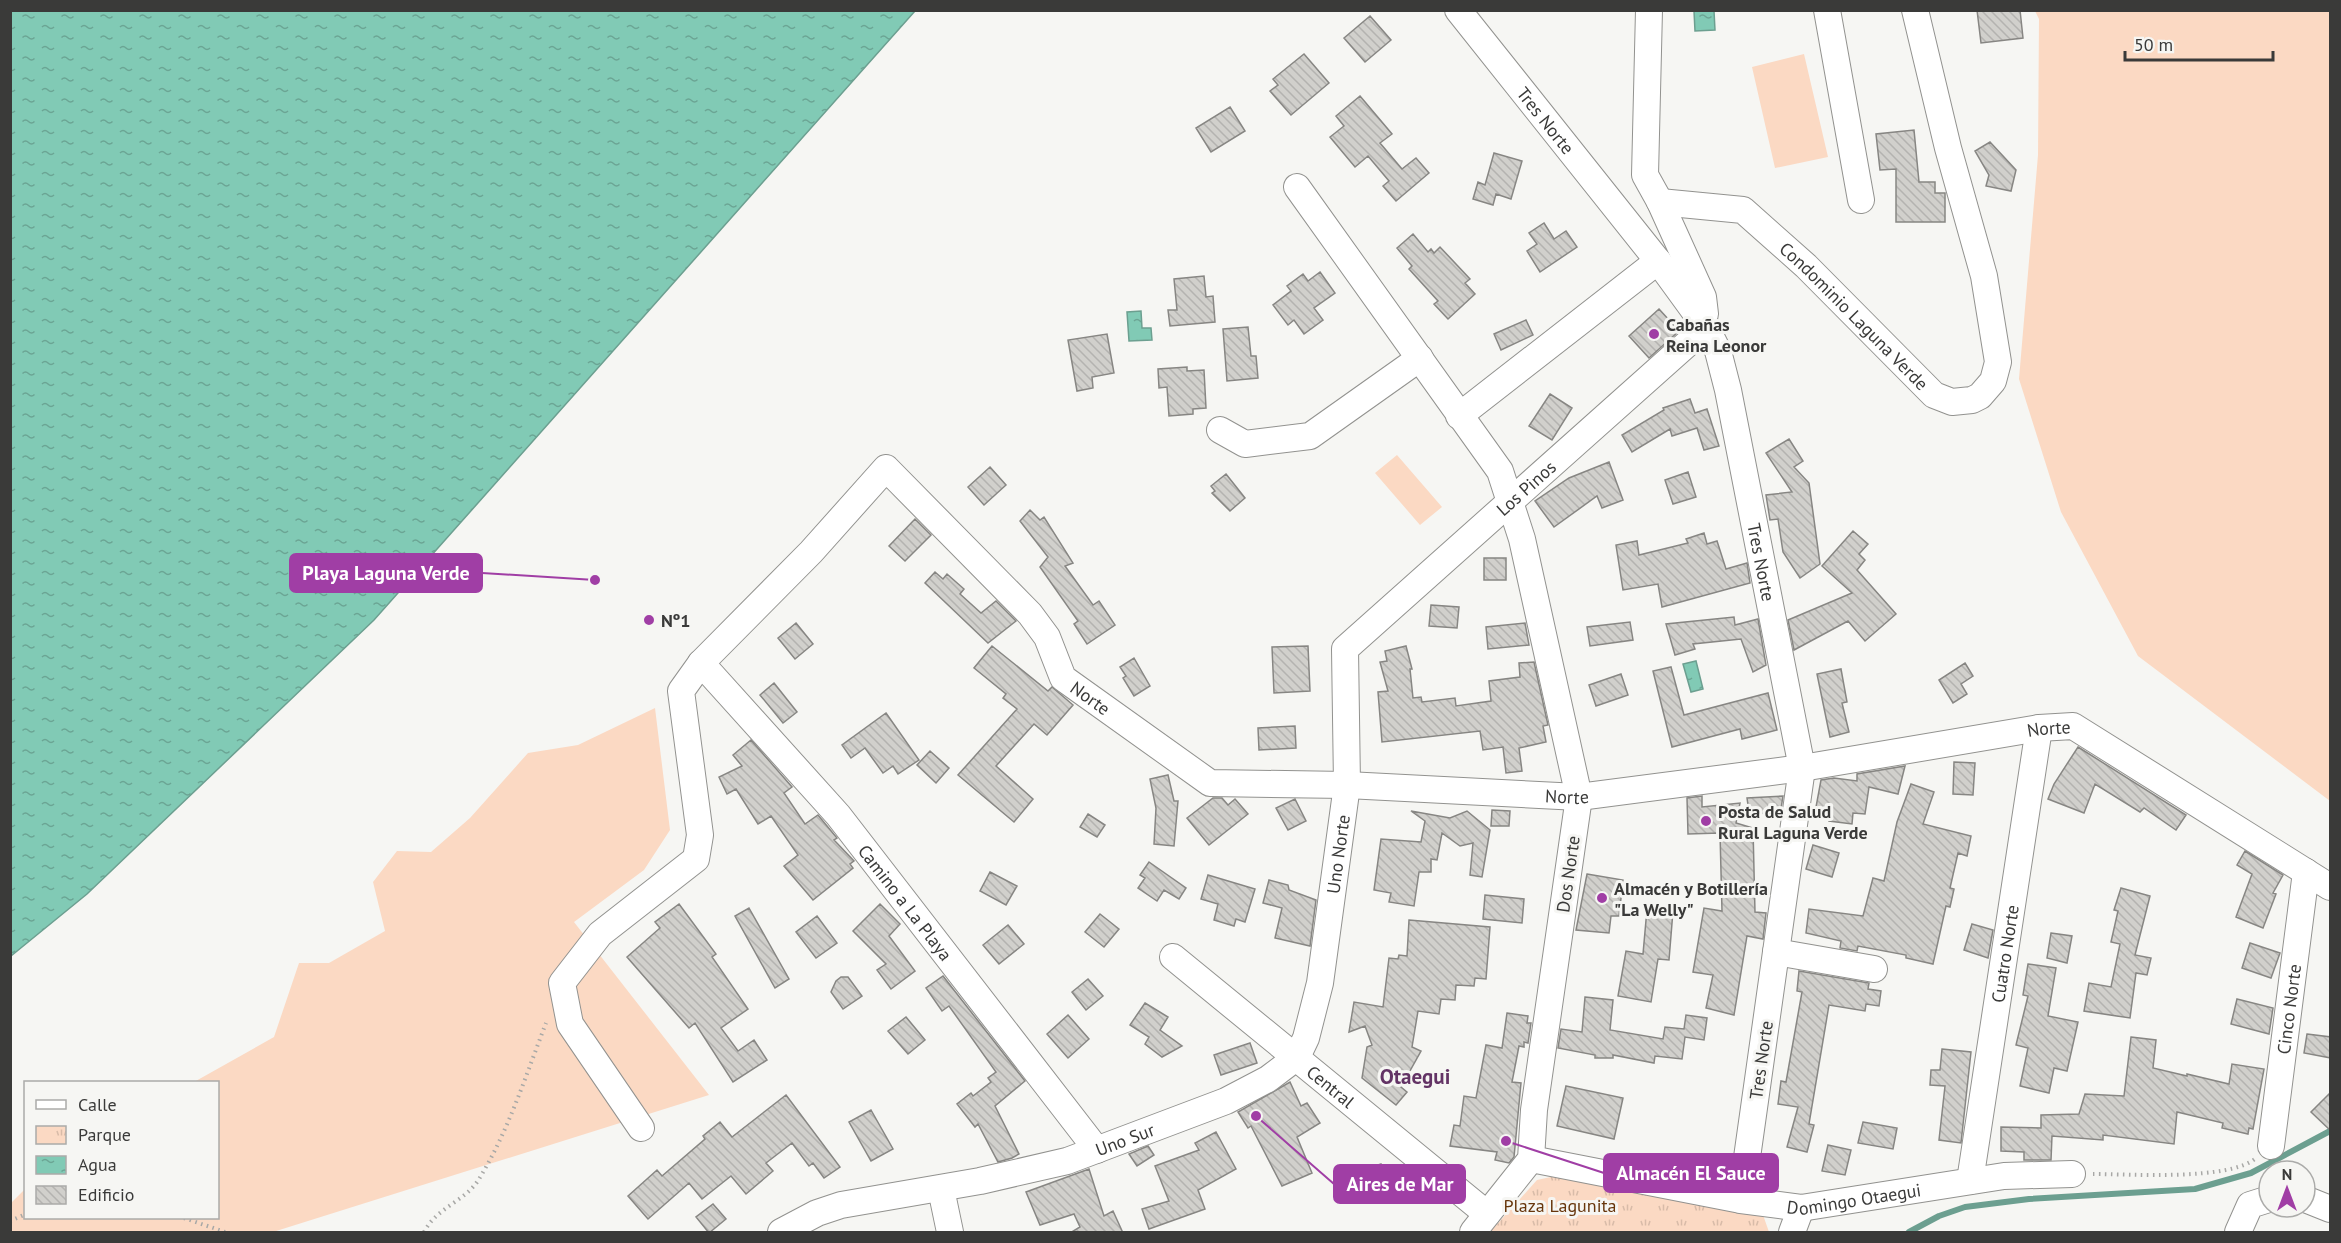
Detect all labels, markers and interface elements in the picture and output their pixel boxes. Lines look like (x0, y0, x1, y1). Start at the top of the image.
scale bar (2125, 24, 2274, 62)
text: 50 m (2134, 33, 2173, 56)
street label: Tres Norte (1512, 82, 1580, 158)
street label: Condominio Laguna Verde (1775, 237, 1934, 395)
place label: Cabañas Reina Leonor (1666, 313, 1767, 357)
marker: Cabañas Reina Leonor (1647, 327, 1661, 341)
street label: Los Pinos (1491, 455, 1560, 520)
street label: Tres Norte (1743, 521, 1781, 603)
callout: Playa Laguna Verde (290, 554, 482, 592)
text: Playa Laguna Verde (302, 560, 470, 586)
place label: Nº1 (661, 609, 691, 632)
marker: Nº1 (642, 613, 656, 627)
street label: Norte (1066, 676, 1115, 720)
street label: Norte (2025, 715, 2071, 741)
street label: Norte (1545, 784, 1590, 809)
place label: Posta de Salud Rural Laguna Verde (1718, 800, 1868, 844)
street label: Uno Norte (1321, 813, 1354, 895)
marker: Posta de Salud Rural Laguna Verde (1699, 814, 1713, 828)
street label: Dos Norte (1551, 834, 1585, 914)
street label: Camino a La Playa (853, 840, 958, 965)
place label: Almacén y Botillería "La Welly" (1614, 877, 1768, 921)
marker: Almacén y Botillería "La Welly" (1595, 891, 1609, 905)
street label: Cuatro Norte (1986, 903, 2023, 1004)
street label: Cinco Norte (2271, 963, 2306, 1056)
street label: Tres Norte (1744, 1019, 1778, 1101)
street label: Central (1302, 1060, 1360, 1113)
district label: Otaegui (1380, 1063, 1450, 1090)
legend (24, 1081, 219, 1219)
text: Calle (78, 1093, 117, 1116)
street label: Uno Sur (1092, 1118, 1158, 1161)
text: Parque (78, 1123, 131, 1146)
text: Agua (78, 1153, 117, 1176)
callout: Almacén El Sauce (1604, 1154, 1778, 1192)
north arrow (2257, 1159, 2317, 1219)
text: Almacén El Sauce (1616, 1160, 1766, 1186)
text: N (2282, 1164, 2292, 1184)
callout: Aires de Mar (1334, 1165, 1465, 1203)
text: Aires de Mar (1346, 1171, 1454, 1197)
street label: Domingo Otaegui (1785, 1178, 1923, 1220)
text: Edificio (78, 1183, 134, 1206)
park label: Plaza Lagunita (1504, 1194, 1616, 1217)

